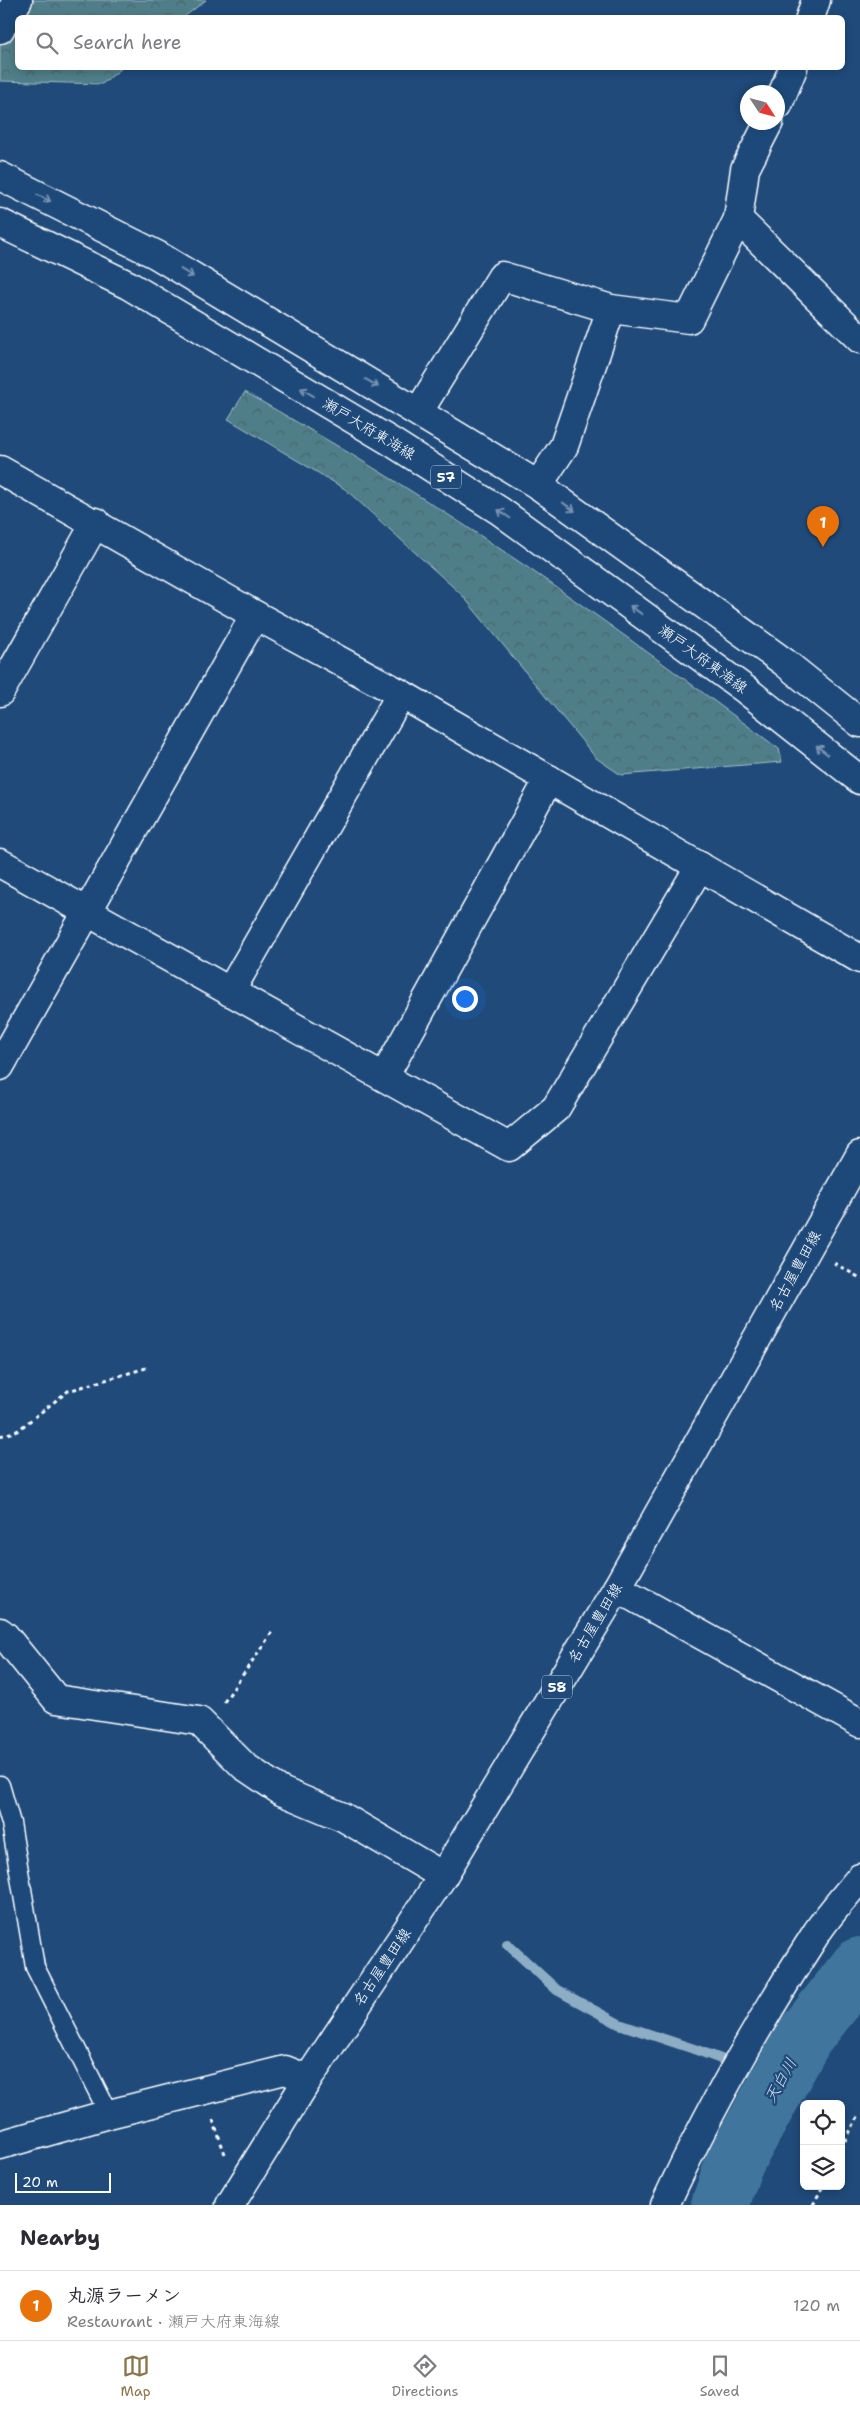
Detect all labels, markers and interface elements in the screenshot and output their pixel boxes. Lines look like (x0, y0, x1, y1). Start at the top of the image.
search box (15, 15, 845, 70)
icon: search (33, 29, 61, 57)
text: Search here (73, 30, 182, 55)
north arrow (740, 85, 785, 130)
one-way arrow (36, 193, 51, 203)
one-way arrow (180, 269, 194, 279)
one-way arrow (365, 379, 379, 389)
one-way arrow (300, 386, 314, 396)
street label: 瀬戸大府東海線 (319, 393, 419, 465)
road number: 57 (431, 466, 461, 488)
one-way arrow (562, 502, 576, 512)
pin: 1 (807, 506, 839, 547)
one-way arrow (497, 509, 511, 519)
one-way arrow (629, 605, 643, 615)
street label: 瀬戸大府東海線 (655, 620, 751, 698)
one-way arrow (815, 744, 828, 755)
your location (452, 986, 478, 1012)
street label: 名古屋豊田線 (764, 1227, 826, 1315)
street label: 名古屋豊田線 (563, 1579, 627, 1667)
road number: 58 (542, 1675, 572, 1698)
street label: 名古屋豊田線 (349, 1924, 415, 2010)
water label: 天白川 (760, 2054, 801, 2106)
map controls (800, 2100, 845, 2190)
button: locate (800, 2100, 845, 2145)
button: layers (800, 2145, 845, 2190)
scale bar (15, 2170, 111, 2193)
text: 20 m (22, 2173, 58, 2191)
text: Nearby (20, 2224, 100, 2252)
text: 丸源ラーメン (67, 2283, 181, 2308)
text: 1 (32, 2295, 40, 2316)
text: 120 m (793, 2295, 840, 2316)
text: Restaurant · 瀬戸大府東海線 (67, 2311, 280, 2332)
tab: Map (121, 2352, 151, 2400)
tab: Directions (392, 2352, 458, 2400)
tab: Saved (700, 2352, 739, 2400)

